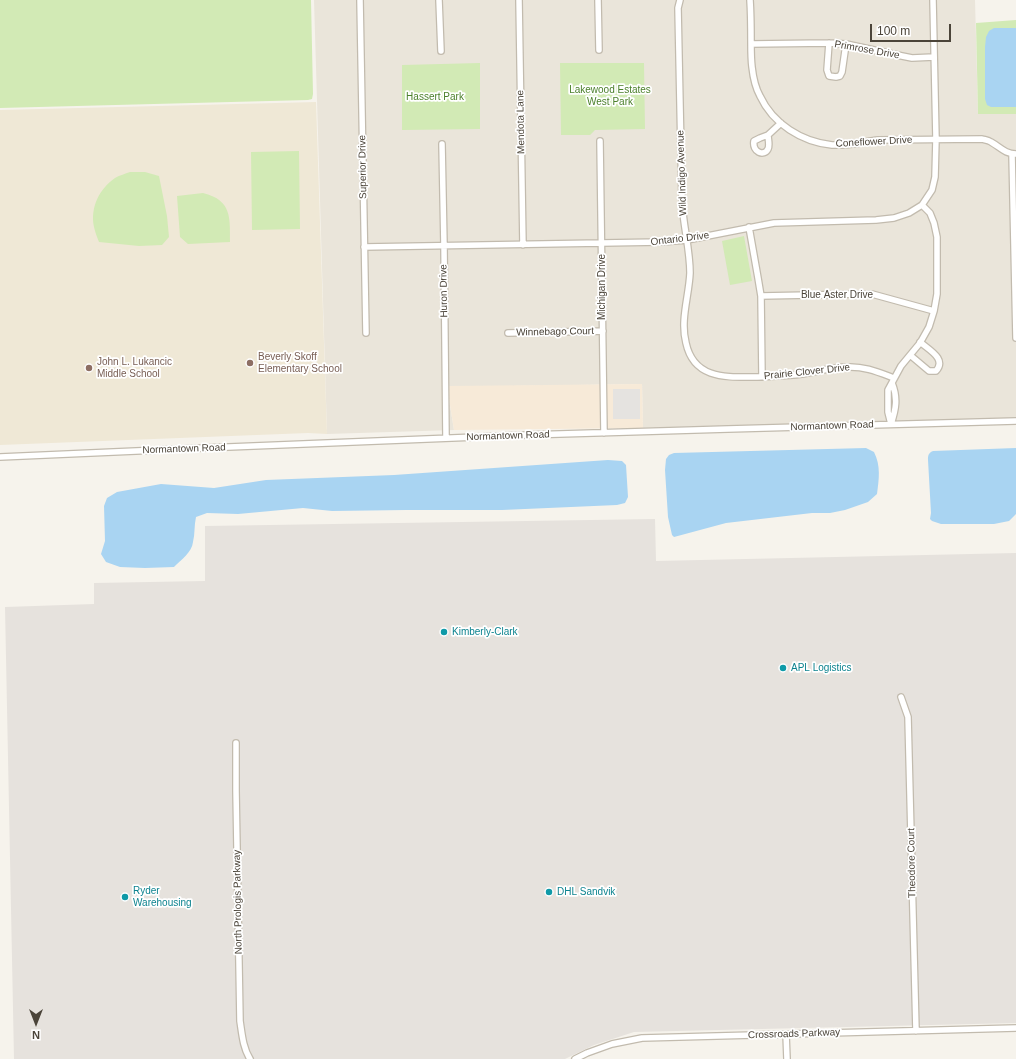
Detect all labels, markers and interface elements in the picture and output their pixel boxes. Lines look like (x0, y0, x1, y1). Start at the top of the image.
scale bar (872, 16, 953, 42)
text: 100 m (877, 24, 910, 38)
street label: Primrose Drive (833, 38, 901, 62)
park label: Lakewood Estates West Park (569, 84, 651, 108)
street label: Mendota Lane (514, 90, 528, 154)
park label: Hassert Park (406, 91, 464, 103)
street label: Wild Indigo Avenue (675, 130, 689, 216)
street label: Coneflower Drive (835, 134, 913, 150)
street label: Superior Drive (356, 135, 370, 199)
street label: Ontario Drive (650, 229, 710, 249)
street label: Michigan Drive (596, 254, 608, 320)
street label: Huron Drive (438, 264, 450, 318)
street label: Blue Aster Drive (801, 289, 873, 301)
street label: Winnebago Court (516, 325, 594, 339)
place label: Beverly Skoff Elementary School (258, 351, 342, 374)
place label: John L. Lukancic Middle School (97, 356, 172, 380)
marker: Beverly Skoff Elementary School (245, 358, 255, 368)
street label: Prairie Clover Drive (763, 362, 851, 382)
marker: John L. Lukancic Middle School (84, 363, 94, 373)
street label: Normantown Road (790, 419, 874, 433)
street label: Normantown Road (466, 429, 550, 443)
street label: Normantown Road (142, 442, 226, 456)
place label: Kimberly-Clark (452, 626, 518, 638)
marker: Kimberly-Clark (439, 627, 449, 637)
place label: APL Logistics (791, 662, 852, 674)
marker: APL Logistics (778, 663, 788, 673)
street label: Theodore Court (905, 828, 919, 898)
street label: North Prologis Parkway (231, 850, 245, 954)
place label: Ryder Warehousing (133, 885, 192, 908)
place label: DHL Sandvik (557, 886, 615, 898)
marker: DHL Sandvik (544, 887, 554, 897)
marker: Ryder Warehousing (120, 892, 130, 902)
north arrow (16, 1003, 56, 1043)
street label: Crossroads Parkway (748, 1026, 840, 1042)
text: N (32, 1029, 40, 1041)

